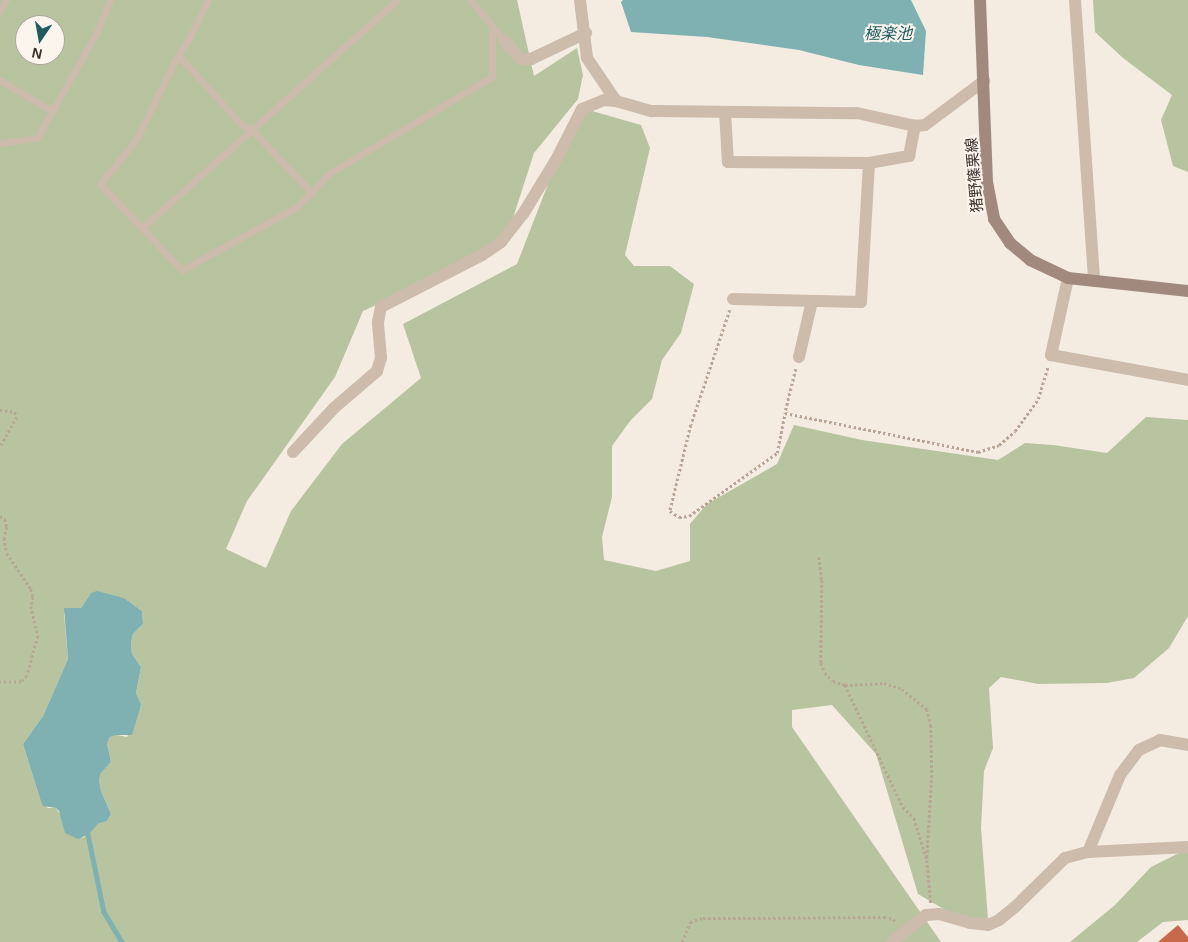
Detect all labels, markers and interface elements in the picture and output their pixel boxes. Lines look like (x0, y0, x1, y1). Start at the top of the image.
north arrow (15, 15, 65, 65)
water label: 極楽池 (864, 24, 912, 44)
text: N (30, 45, 44, 63)
street label: 猪野篠栗線 (962, 137, 986, 213)

